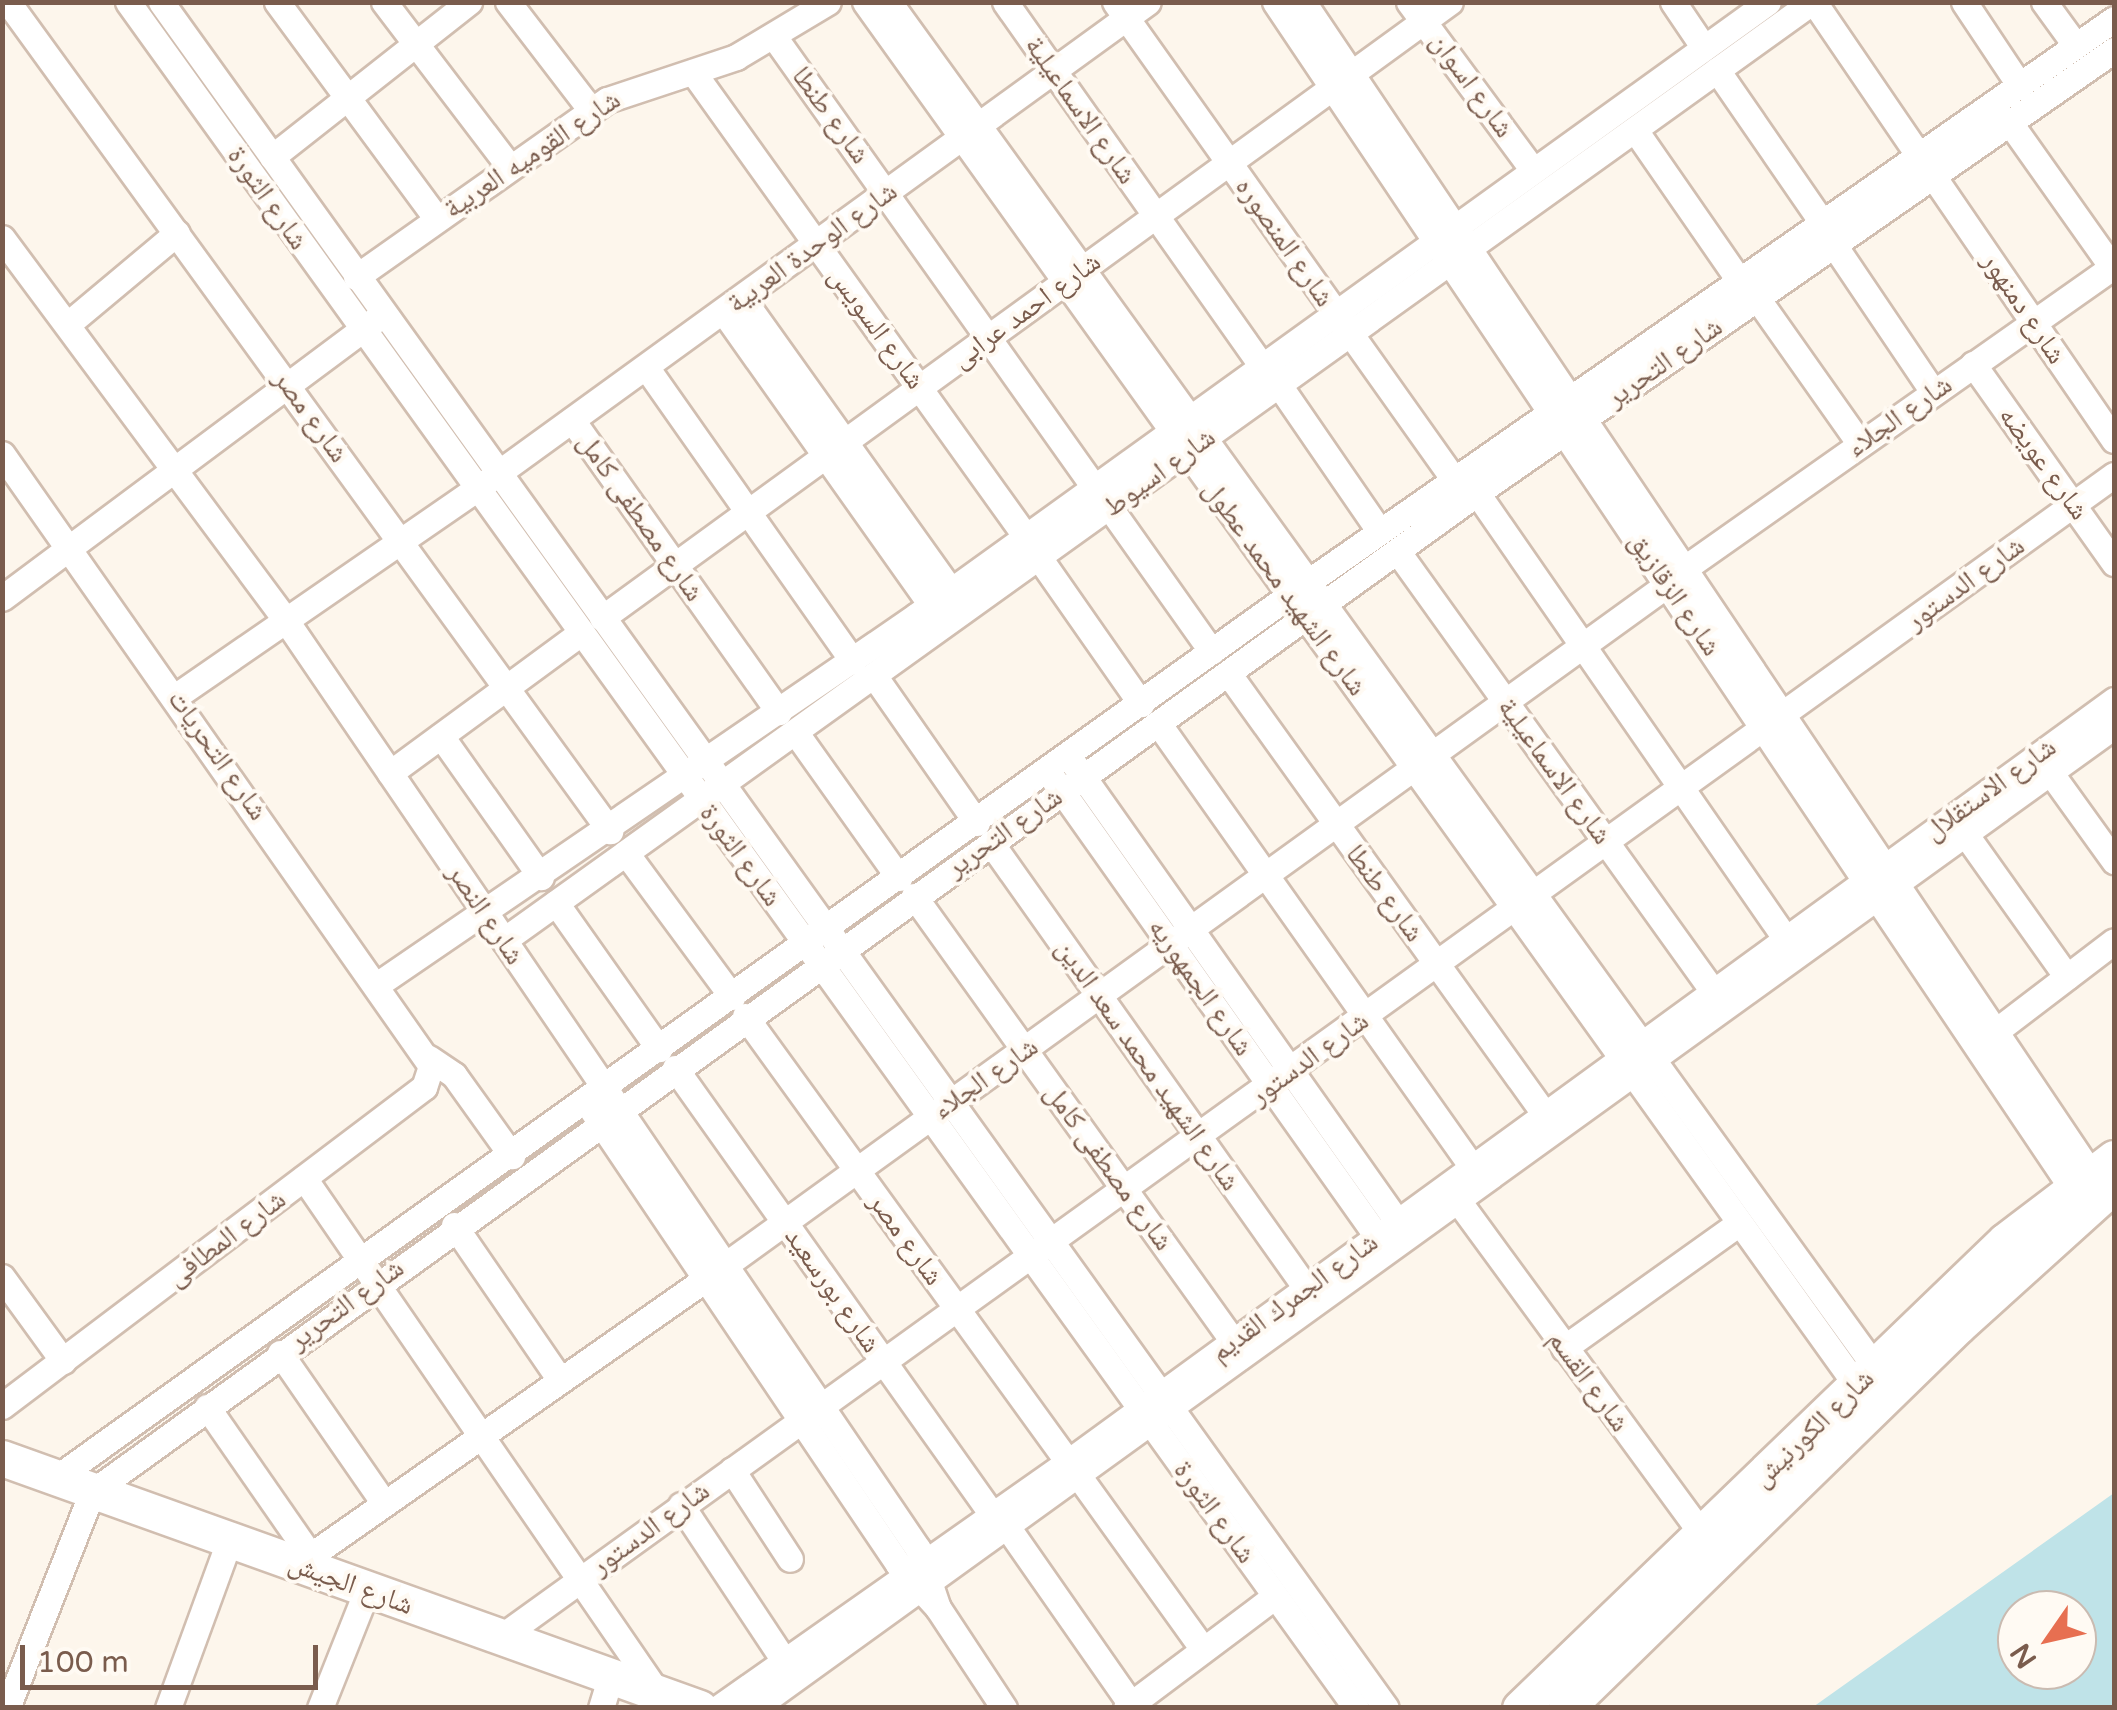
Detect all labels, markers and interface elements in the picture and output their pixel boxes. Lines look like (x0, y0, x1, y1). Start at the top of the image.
street label: شارع اسوان (1423, 26, 1521, 144)
street label: شارع الاسماعيلية (1018, 30, 1144, 190)
street label: شارع طنطا (785, 60, 877, 170)
street label: شارع القوميه العربية (437, 83, 627, 225)
street label: شارع الثورة (220, 140, 316, 256)
street label: شارع المنصوره (1228, 171, 1342, 313)
street label: شارع الوحدة العربية (720, 174, 904, 320)
street label: شارع احمد عرابى (945, 245, 1107, 375)
street label: شارع دمنهور (1974, 246, 2074, 370)
street label: شارع السويس (821, 260, 933, 396)
street label: شارع التحرير (1599, 310, 1729, 414)
street label: شارع مصر (266, 363, 356, 469)
street label: شارع الجلاء (1840, 368, 1958, 464)
street label: شارع عويضه (1992, 400, 2096, 526)
street label: شارع اسيوط (1096, 420, 1222, 524)
street label: شارع مصطفى كامل (570, 426, 712, 608)
street label: شارع الشهيد محمد عطول (1196, 474, 1374, 702)
street label: شارع الزقازيق (1621, 526, 1729, 662)
street label: شارع الدستور (1899, 529, 2031, 637)
street label: شارع التحريات (161, 683, 275, 827)
street label: شارع الاسماعيلية (1491, 691, 1619, 851)
street label: شارع الاستقلال (1918, 730, 2062, 848)
street label: شارع التحرير (939, 780, 1069, 884)
street label: شارع الثورة (693, 797, 789, 913)
street label: شارع طنطا (1339, 838, 1431, 948)
street label: شارع النصر (440, 857, 532, 971)
street label: شارع الجمهوريه (1141, 912, 1261, 1062)
street label: شارع الشهيد محمد سعد الدين (1049, 933, 1247, 1197)
street label: شارع الدستور (1243, 1004, 1375, 1112)
street label: شارع الجلاء (926, 1030, 1044, 1126)
street label: شارع مصطفى كامل (1037, 1077, 1181, 1257)
street label: شارع المطافى (160, 1182, 292, 1294)
street label: شارع مصر (861, 1186, 951, 1292)
street label: شارع بورسعيد (778, 1221, 888, 1359)
street label: شارع الجمرك القديم (1204, 1225, 1384, 1369)
street label: شارع التحرير (282, 1251, 410, 1357)
street label: شارع القسم (1541, 1324, 1637, 1438)
street label: شارع الكورنيش (1745, 1362, 1881, 1494)
street label: شارع الثورة (1167, 1454, 1263, 1570)
street label: شارع الدستور (584, 1474, 716, 1582)
street label: شارع الجيش (284, 1546, 418, 1622)
north arrow (1997, 1590, 2097, 1690)
scale bar (25, 1625, 322, 1687)
text: N (2003, 1637, 2044, 1674)
text: 100 m (37, 1644, 129, 1681)

